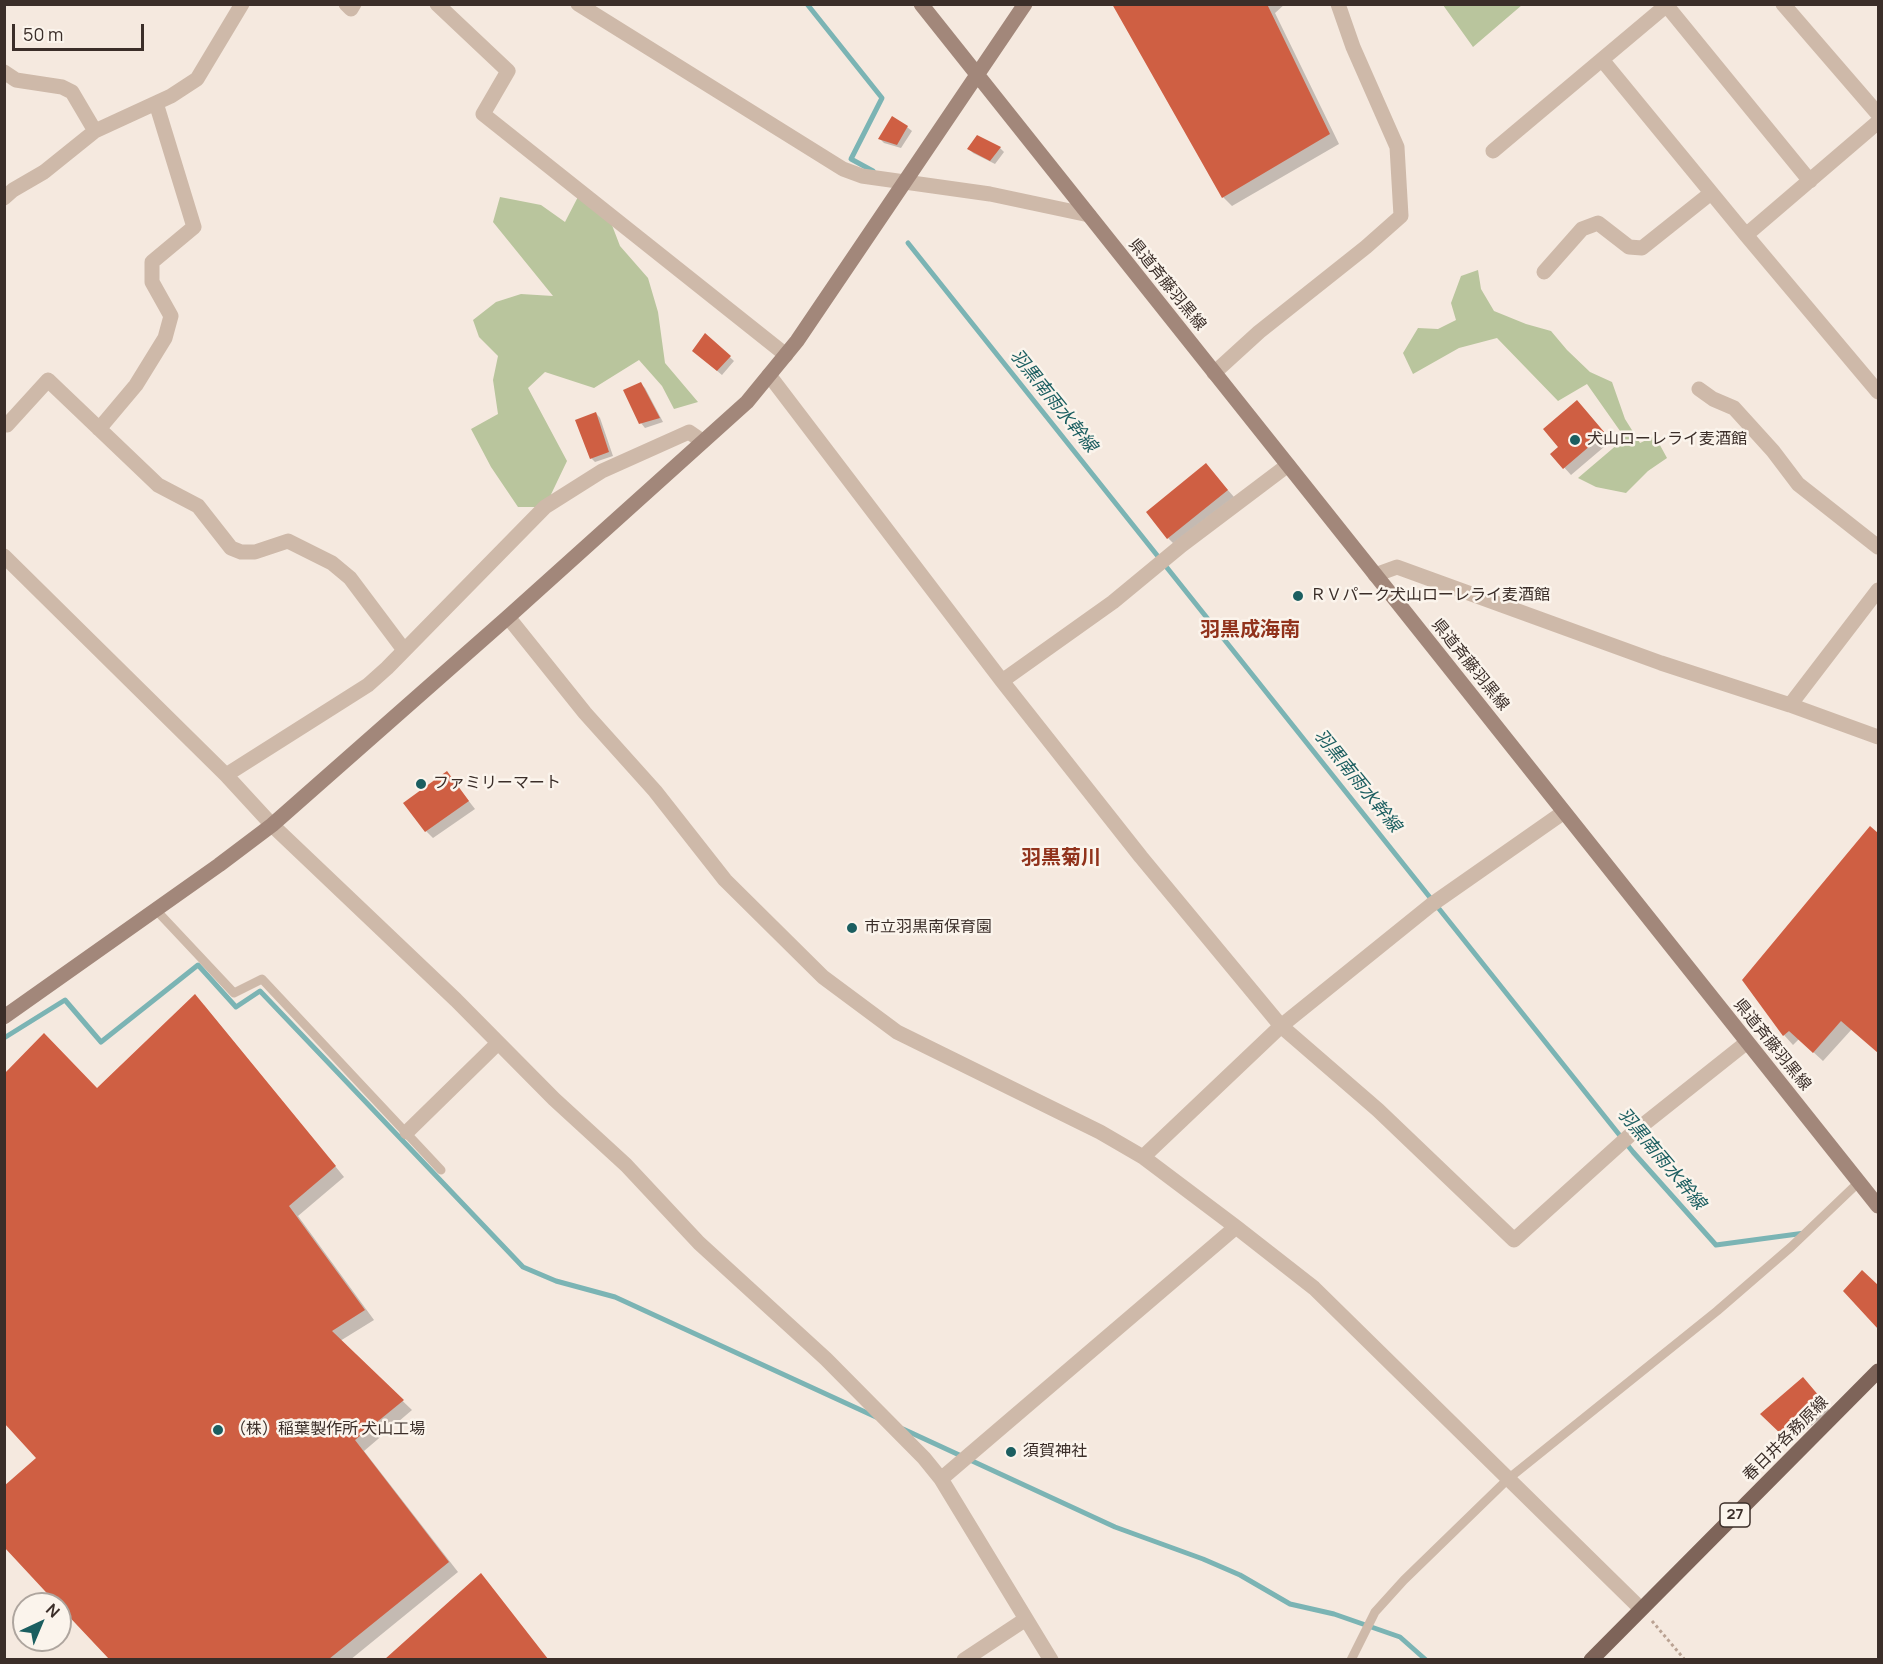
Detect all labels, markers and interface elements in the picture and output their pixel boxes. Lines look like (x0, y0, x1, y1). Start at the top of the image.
scale bar (15, 12, 147, 50)
text: 50 m (23, 22, 63, 46)
street label: 県道斉藤羽黒線 (1124, 235, 1210, 335)
water label: 羽黒南雨水幹線 (1005, 345, 1101, 457)
place label: 犬山ローレライ麦酒館 (1587, 430, 1747, 450)
marker: 犬山ローレライ麦酒館 (1568, 433, 1582, 447)
place label: ＲＶパーク犬山ローレライ麦酒館 (1310, 586, 1550, 606)
marker: ＲＶパーク犬山ローレライ麦酒館 (1291, 589, 1305, 603)
street label: 県道斉藤羽黒線 (1427, 615, 1513, 715)
district label: 羽黒成海南 (1200, 618, 1300, 642)
water label: 羽黒南雨水幹線 (1309, 725, 1405, 837)
place label: ファミリーマート (433, 774, 561, 794)
marker: ファミリーマート (414, 777, 428, 791)
district label: 羽黒菊川 (1021, 846, 1101, 870)
place label: 市立羽黒南保育園 (864, 918, 992, 938)
marker: 市立羽黒南保育園 (845, 921, 859, 935)
street label: 県道斉藤羽黒線 (1729, 995, 1815, 1095)
water label: 羽黒南雨水幹線 (1612, 1104, 1710, 1214)
street label: 春日井各務原線 (1740, 1393, 1832, 1485)
place label: （株）稲葉製作所 犬山工場 (230, 1420, 425, 1440)
marker: （株）稲葉製作所 犬山工場 (211, 1423, 225, 1437)
place label: 須賀神社 (1023, 1442, 1087, 1462)
marker: 須賀神社 (1004, 1445, 1018, 1459)
road number: 27 (1720, 1503, 1750, 1527)
north arrow (12, 1592, 72, 1652)
text: N (41, 1599, 65, 1622)

